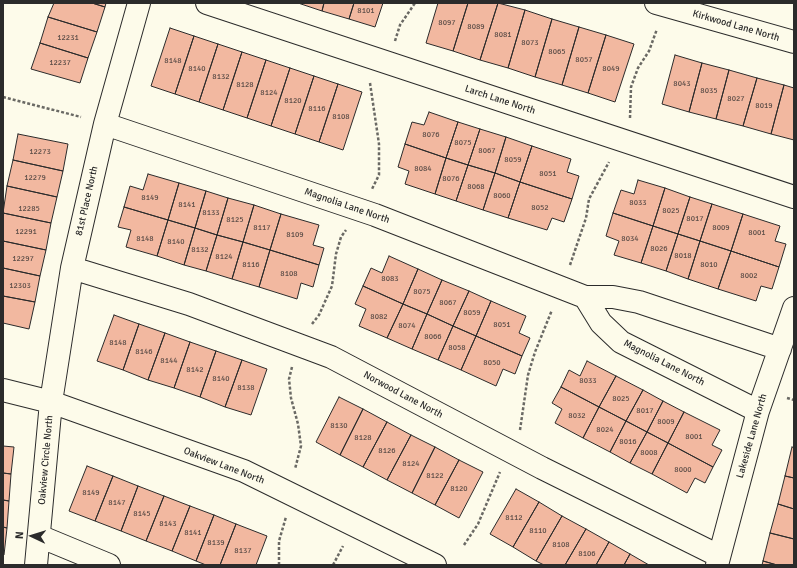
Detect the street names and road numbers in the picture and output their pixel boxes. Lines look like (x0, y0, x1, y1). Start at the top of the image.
street label: Kirkwood Lane North (691, 8, 781, 44)
street label: Larch Lane North (463, 83, 537, 117)
street label: 81st Place North (73, 165, 101, 237)
street label: Magnolia Lane North (303, 186, 391, 226)
street label: Magnolia Lane North (621, 337, 707, 389)
street label: Norwood Lane North (361, 369, 445, 421)
street label: Lakeside Lane North (734, 392, 770, 480)
street label: Oakview Circle North (36, 415, 56, 505)
street label: Oakview Lane North (182, 445, 266, 487)

